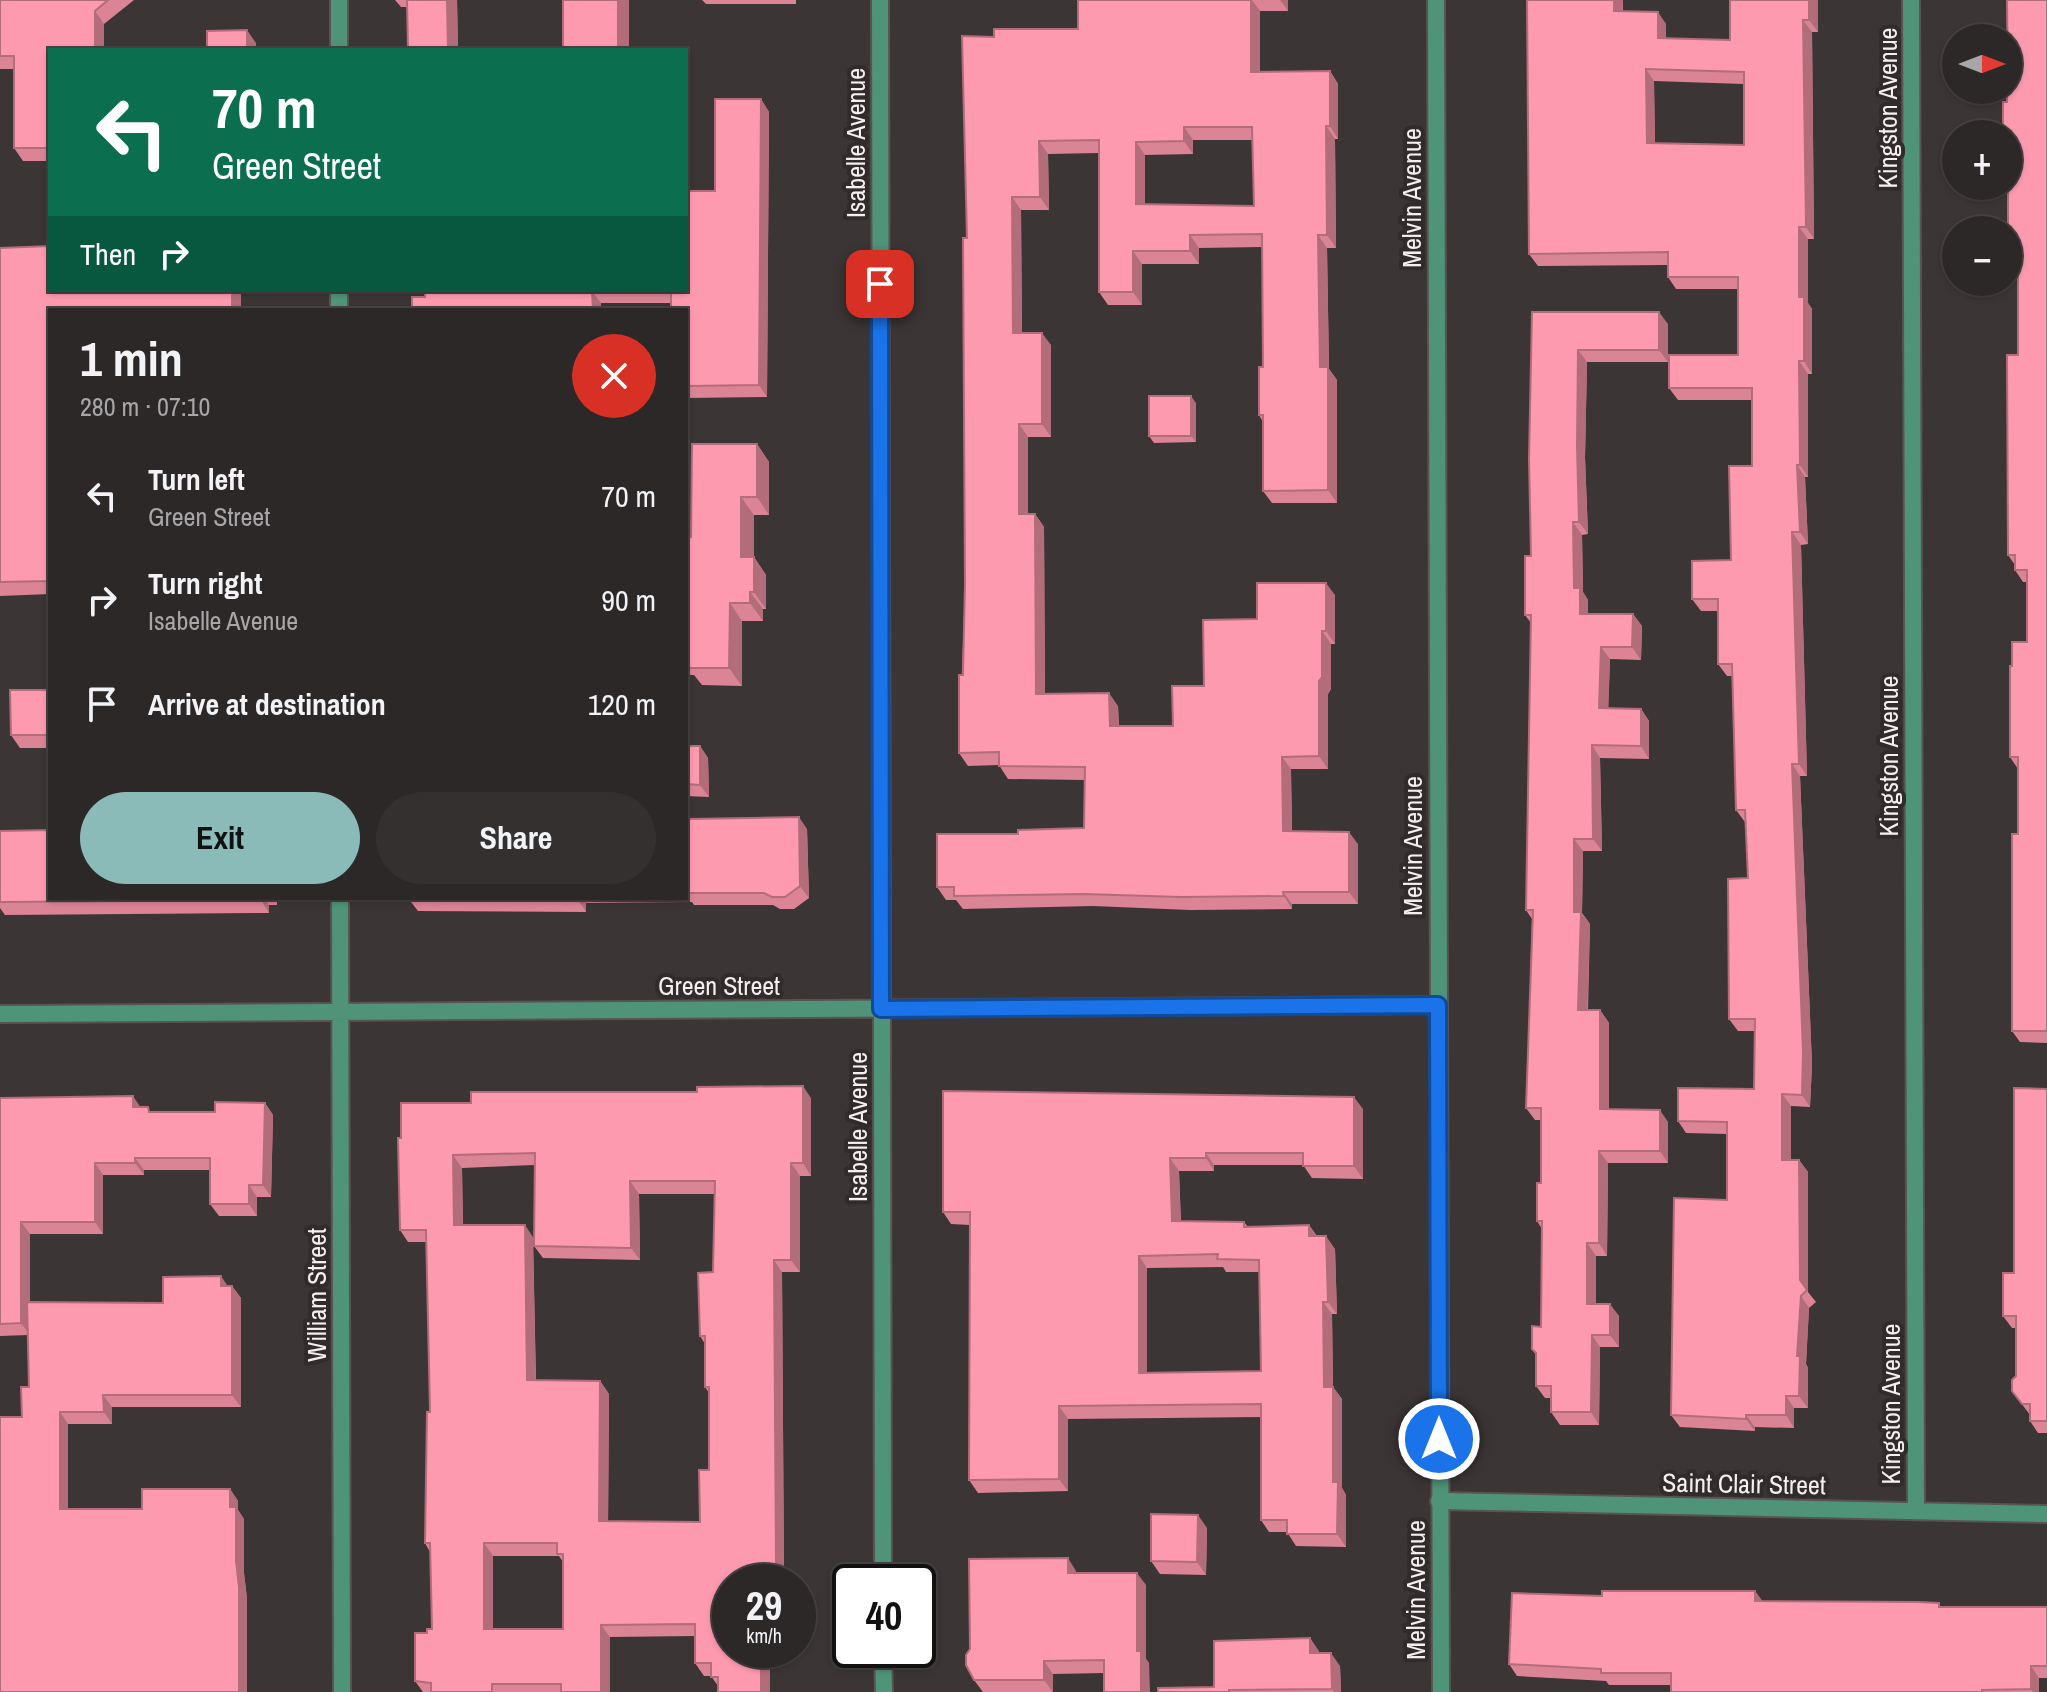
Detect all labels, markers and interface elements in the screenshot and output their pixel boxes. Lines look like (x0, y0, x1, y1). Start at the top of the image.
north arrow (1942, 24, 2022, 104)
map controls (1942, 24, 2022, 296)
street label: Kingston Avenue (1870, 28, 1905, 188)
street label: Isabelle Avenue (838, 68, 873, 218)
text: 70 m (212, 70, 317, 145)
icon: left (80, 80, 184, 184)
button: + (1942, 120, 2022, 200)
street label: Melvin Avenue (1394, 128, 1429, 268)
text: Green Street (212, 142, 381, 190)
button: − (1942, 216, 2022, 296)
icon: right (152, 232, 196, 276)
text: Then (80, 234, 136, 274)
pin (846, 250, 914, 318)
icon: arrive (858, 262, 902, 306)
text: 1 min (80, 326, 183, 391)
button: close (572, 334, 656, 418)
text: 280 m · 07:10 (80, 389, 210, 424)
text: Turn left (148, 459, 245, 499)
icon: left (80, 474, 124, 518)
text: 70 m (601, 476, 656, 516)
text: Green Street (148, 499, 270, 534)
text: Turn right (148, 563, 262, 603)
icon: right (80, 578, 124, 622)
text: 90 m (601, 580, 656, 620)
text: Isabelle Avenue (148, 603, 298, 638)
street label: Kingston Avenue (1871, 676, 1906, 836)
icon: arrive (80, 682, 124, 726)
text: Arrive at destination (148, 684, 386, 724)
text: 120 m (588, 684, 656, 724)
street label: Melvin Avenue (1395, 776, 1430, 916)
button: Exit (80, 792, 360, 884)
button: Share (376, 792, 656, 884)
street label: Green Street (658, 968, 780, 1003)
street label: Isabelle Avenue (840, 1052, 875, 1202)
street label: William Street (299, 1228, 334, 1362)
street label: Kingston Avenue (1873, 1324, 1908, 1484)
position arrow (1397, 1397, 1481, 1481)
street label: Saint Clair Street (1662, 1465, 1826, 1502)
street label: Melvin Avenue (1398, 1520, 1433, 1660)
speed limit sign: 40 (832, 1564, 936, 1668)
text: 29 (746, 1579, 782, 1632)
text: km/h (746, 1622, 782, 1649)

